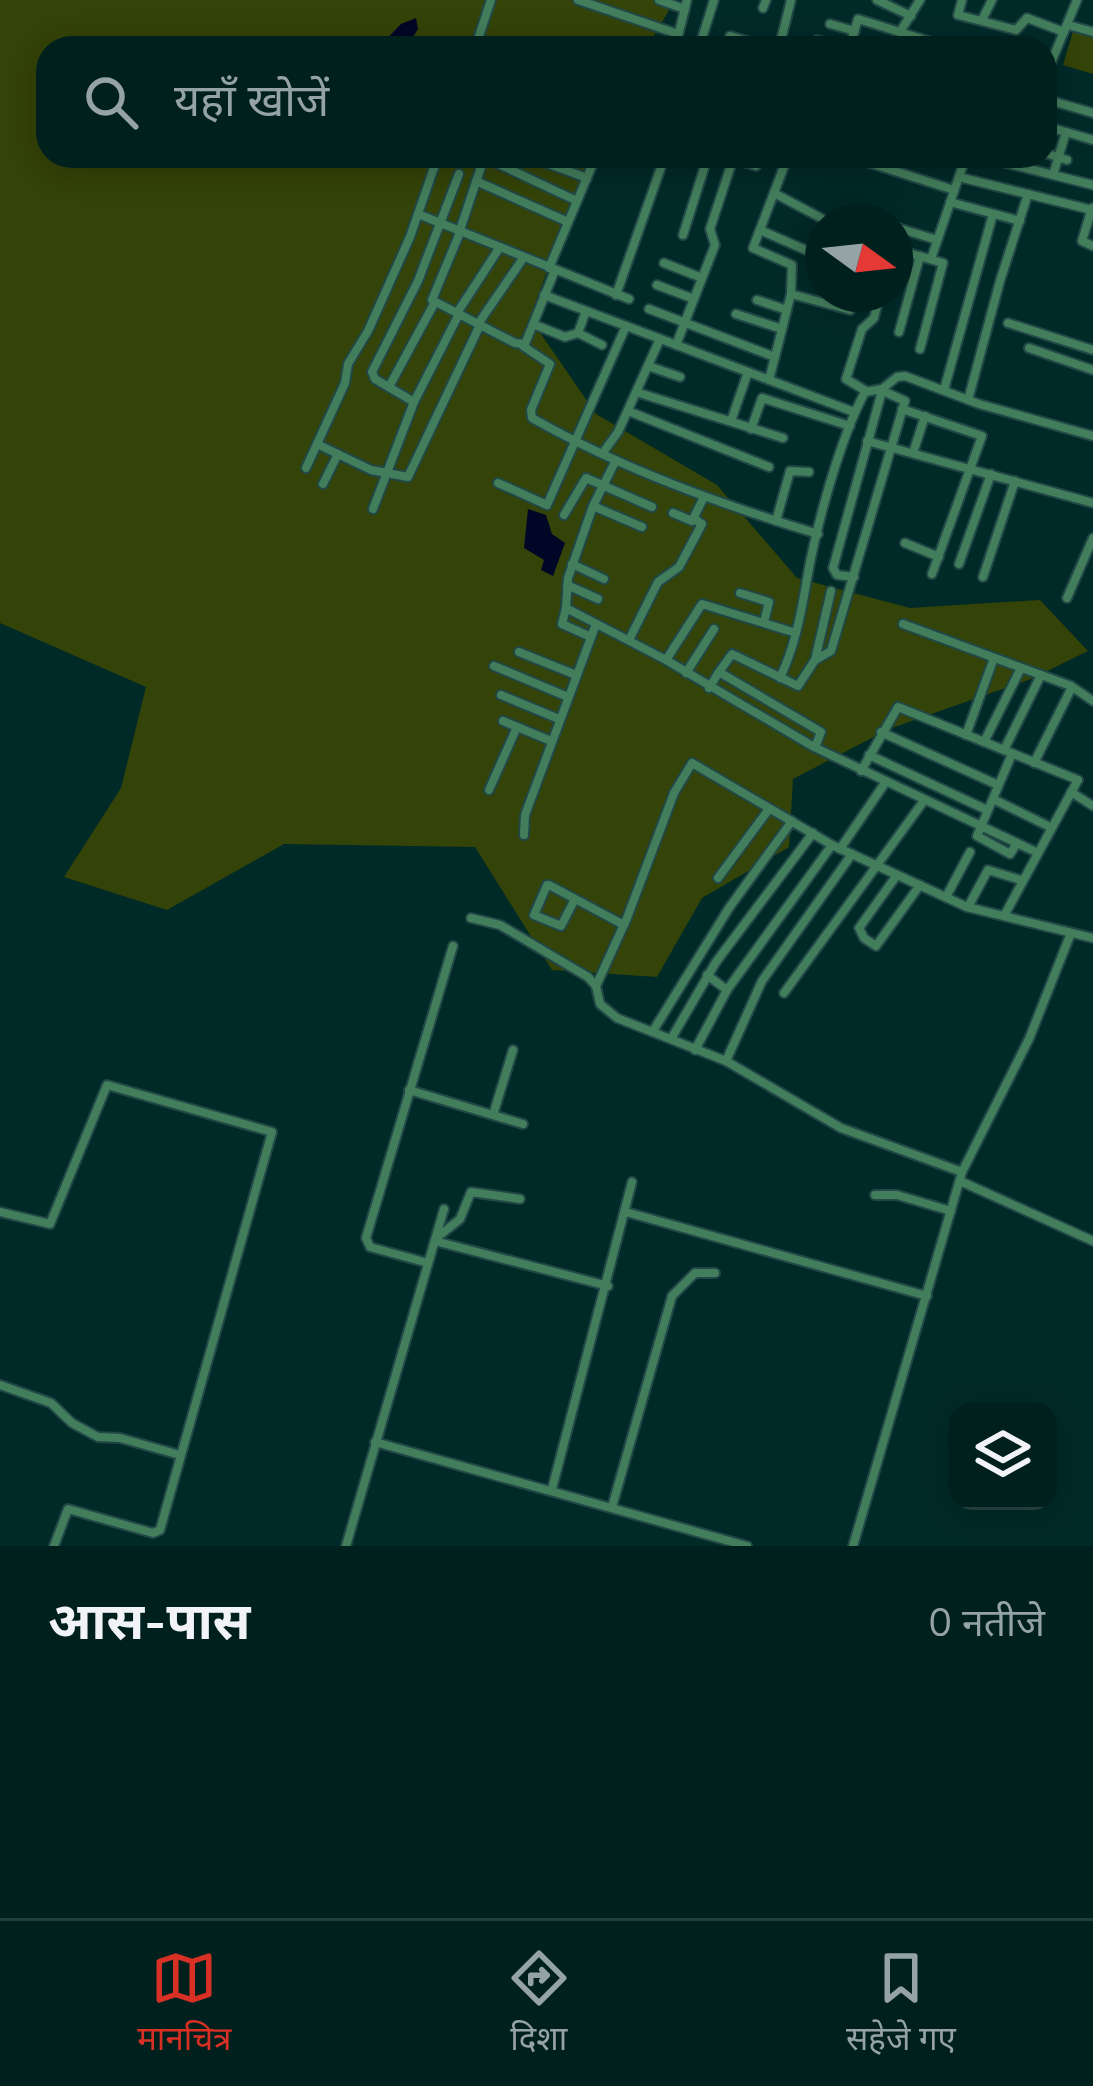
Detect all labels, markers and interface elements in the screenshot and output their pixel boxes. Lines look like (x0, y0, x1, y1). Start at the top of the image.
search box (36, 36, 1057, 168)
icon: search (78, 69, 144, 135)
text: यहाँ खोजें (174, 71, 329, 127)
north arrow (805, 204, 913, 312)
map controls (949, 1402, 1057, 1510)
button: layers (949, 1402, 1057, 1510)
text: आस-पास (48, 1588, 250, 1652)
text: 0 नतीजे (929, 1597, 1045, 1646)
tab: मानचित्र (137, 1945, 231, 2063)
tab: दिशा (506, 1945, 572, 2063)
tab: सहेजे गए (846, 1945, 956, 2063)

